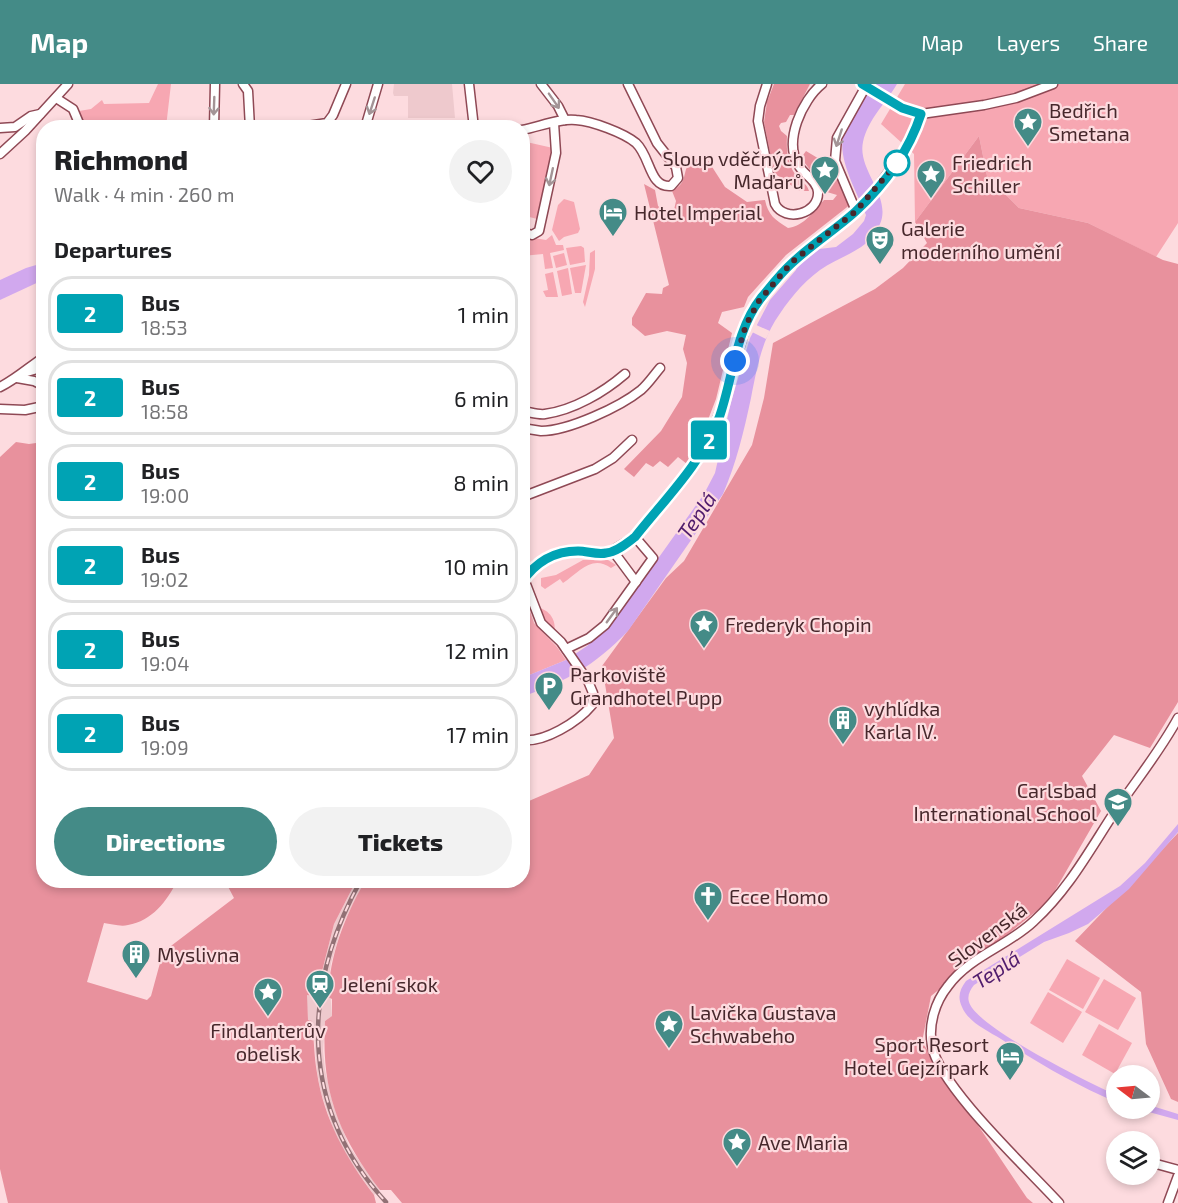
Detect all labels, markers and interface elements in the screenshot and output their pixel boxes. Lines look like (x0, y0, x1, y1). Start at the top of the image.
text: Map (30, 25, 88, 59)
text: Map (921, 30, 963, 55)
text: Layers (996, 30, 1060, 55)
text: Share (1093, 30, 1148, 55)
one-way arrow (548, 93, 560, 109)
one-way arrow (209, 95, 220, 115)
one-way arrow (365, 96, 376, 115)
place label: Bedřich Smetana (1049, 98, 1130, 145)
place icon: Bedřich Smetana (1012, 106, 1044, 148)
one-way arrow (833, 128, 844, 147)
button: heart (449, 140, 512, 203)
text: Richmond (54, 142, 188, 176)
place label: Sloup vděčných Maďarů (663, 146, 804, 193)
unlabelled marker (884, 150, 910, 176)
place label: Friedrich Schiller (952, 150, 1032, 197)
place icon: Sloup vděčných Maďarů (809, 154, 841, 196)
place icon: Friedrich Schiller (915, 158, 947, 200)
one-way arrow (545, 167, 556, 187)
text: Walk · 4 min · 260 m (54, 182, 234, 206)
hotel icon: Hotel Imperial (597, 196, 629, 238)
place label: Hotel Imperial (634, 200, 762, 224)
place label: Galerie moderního umění (901, 216, 1061, 263)
theatre icon: Galerie moderního umění (864, 224, 896, 266)
text: Departures (54, 236, 172, 262)
text: Bus (141, 289, 180, 315)
text: 2 (84, 301, 96, 326)
text: 1 min (458, 301, 509, 327)
text: 18:53 (141, 315, 188, 339)
your location (720, 346, 750, 376)
text: Bus (141, 373, 180, 399)
text: 2 (84, 385, 96, 410)
text: 6 min (454, 385, 509, 411)
text: 18:58 (141, 399, 189, 423)
line badge: 2 (690, 420, 728, 460)
text: 2 (703, 428, 715, 453)
text: Bus (141, 457, 180, 483)
text: 2 (84, 469, 96, 494)
text: 8 min (453, 469, 509, 495)
text: 19:00 (141, 483, 189, 507)
water label: Teplá (671, 487, 721, 543)
text: Bus (141, 541, 180, 567)
text: 2 (84, 553, 96, 578)
text: 10 min (445, 553, 509, 579)
text: 19:02 (141, 567, 188, 591)
one-way arrow (606, 607, 618, 623)
place icon: Frederyk Chopin (688, 608, 720, 650)
place label: Frederyk Chopin (725, 612, 872, 636)
text: Bus (141, 625, 180, 651)
text: 2 (84, 637, 96, 662)
text: 12 min (445, 637, 509, 663)
text: 19:04 (141, 651, 189, 675)
place label: Parkoviště Grandhotel Pupp (570, 662, 722, 709)
parking icon: Parkoviště Grandhotel Pupp (533, 670, 565, 712)
place label: vyhlídka Karla IV. (864, 696, 940, 743)
building icon: vyhlídka Karla IV. (827, 704, 859, 746)
text: Bus (141, 709, 180, 735)
text: 2 (84, 721, 96, 746)
text: 17 min (447, 721, 509, 747)
text: 19:09 (141, 735, 189, 759)
place label: Carlsbad International School (913, 778, 1097, 825)
school or university icon: Carlsbad International School (1102, 786, 1134, 828)
button: Directions (54, 807, 277, 876)
button: Tickets (289, 807, 512, 876)
church icon: Ecce Homo (692, 880, 724, 922)
place label: Ecce Homo (729, 884, 828, 908)
street label: Slovenská (943, 897, 1031, 971)
building icon: Myslivna (120, 938, 152, 980)
place label: Myslivna (157, 942, 239, 966)
water label: Teplá (968, 945, 1024, 993)
station icon: Jelení skok (304, 968, 336, 1010)
place label: Jelení skok (341, 972, 438, 996)
place icon: Findlanterův obelisk (252, 976, 284, 1018)
place label: Lavička Gustava Schwabeho (690, 1000, 836, 1047)
place icon: Lavička Gustava Schwabeho (653, 1008, 685, 1050)
place label: Findlanterův obelisk (210, 1018, 326, 1065)
place label: Sport Resort Hotel Gejzírpark (844, 1032, 989, 1079)
hotel icon: Sport Resort Hotel Gejzírpark (994, 1040, 1026, 1082)
north arrow (1106, 1065, 1160, 1119)
map controls (1106, 1065, 1160, 1185)
place icon: Ave Maria (721, 1126, 753, 1168)
place label: Ave Maria (758, 1130, 848, 1154)
button: layers (1106, 1131, 1160, 1185)

